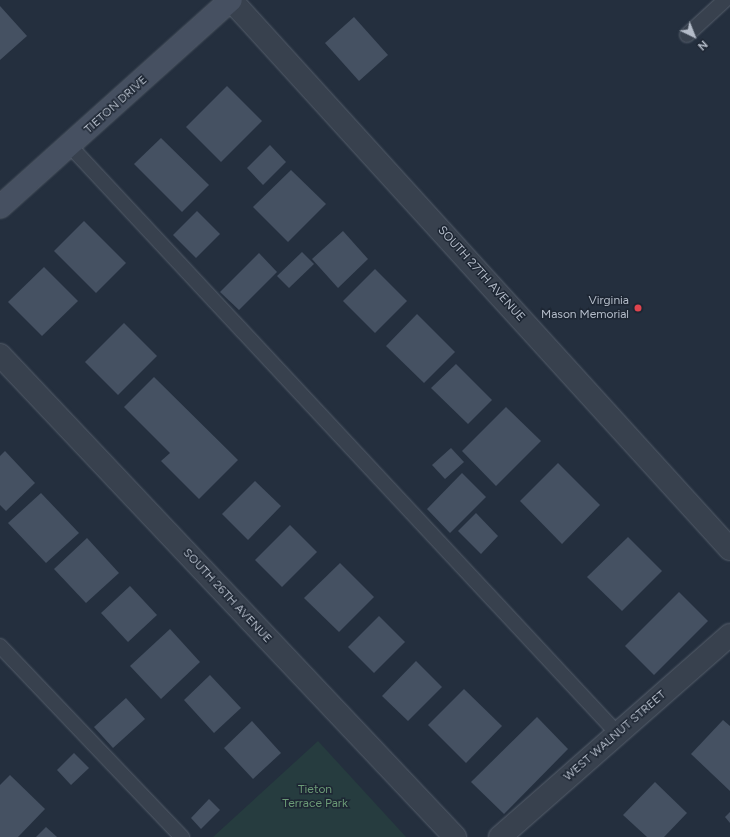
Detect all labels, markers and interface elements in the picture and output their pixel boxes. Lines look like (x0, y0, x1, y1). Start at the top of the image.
north arrow (674, 16, 714, 56)
text: N (695, 37, 710, 53)
street label: TIETON DRIVE (82, 73, 150, 137)
street label: SOUTH 27TH AVENUE (434, 223, 528, 325)
place label: Virginia Mason Memorial (541, 294, 629, 322)
marker: Virginia Mason Memorial (632, 302, 644, 314)
street label: SOUTH 26TH AVENUE (180, 546, 274, 646)
street label: WEST WALNUT STREET (561, 688, 669, 784)
park label: Tieton Terrace Park (282, 783, 348, 811)

